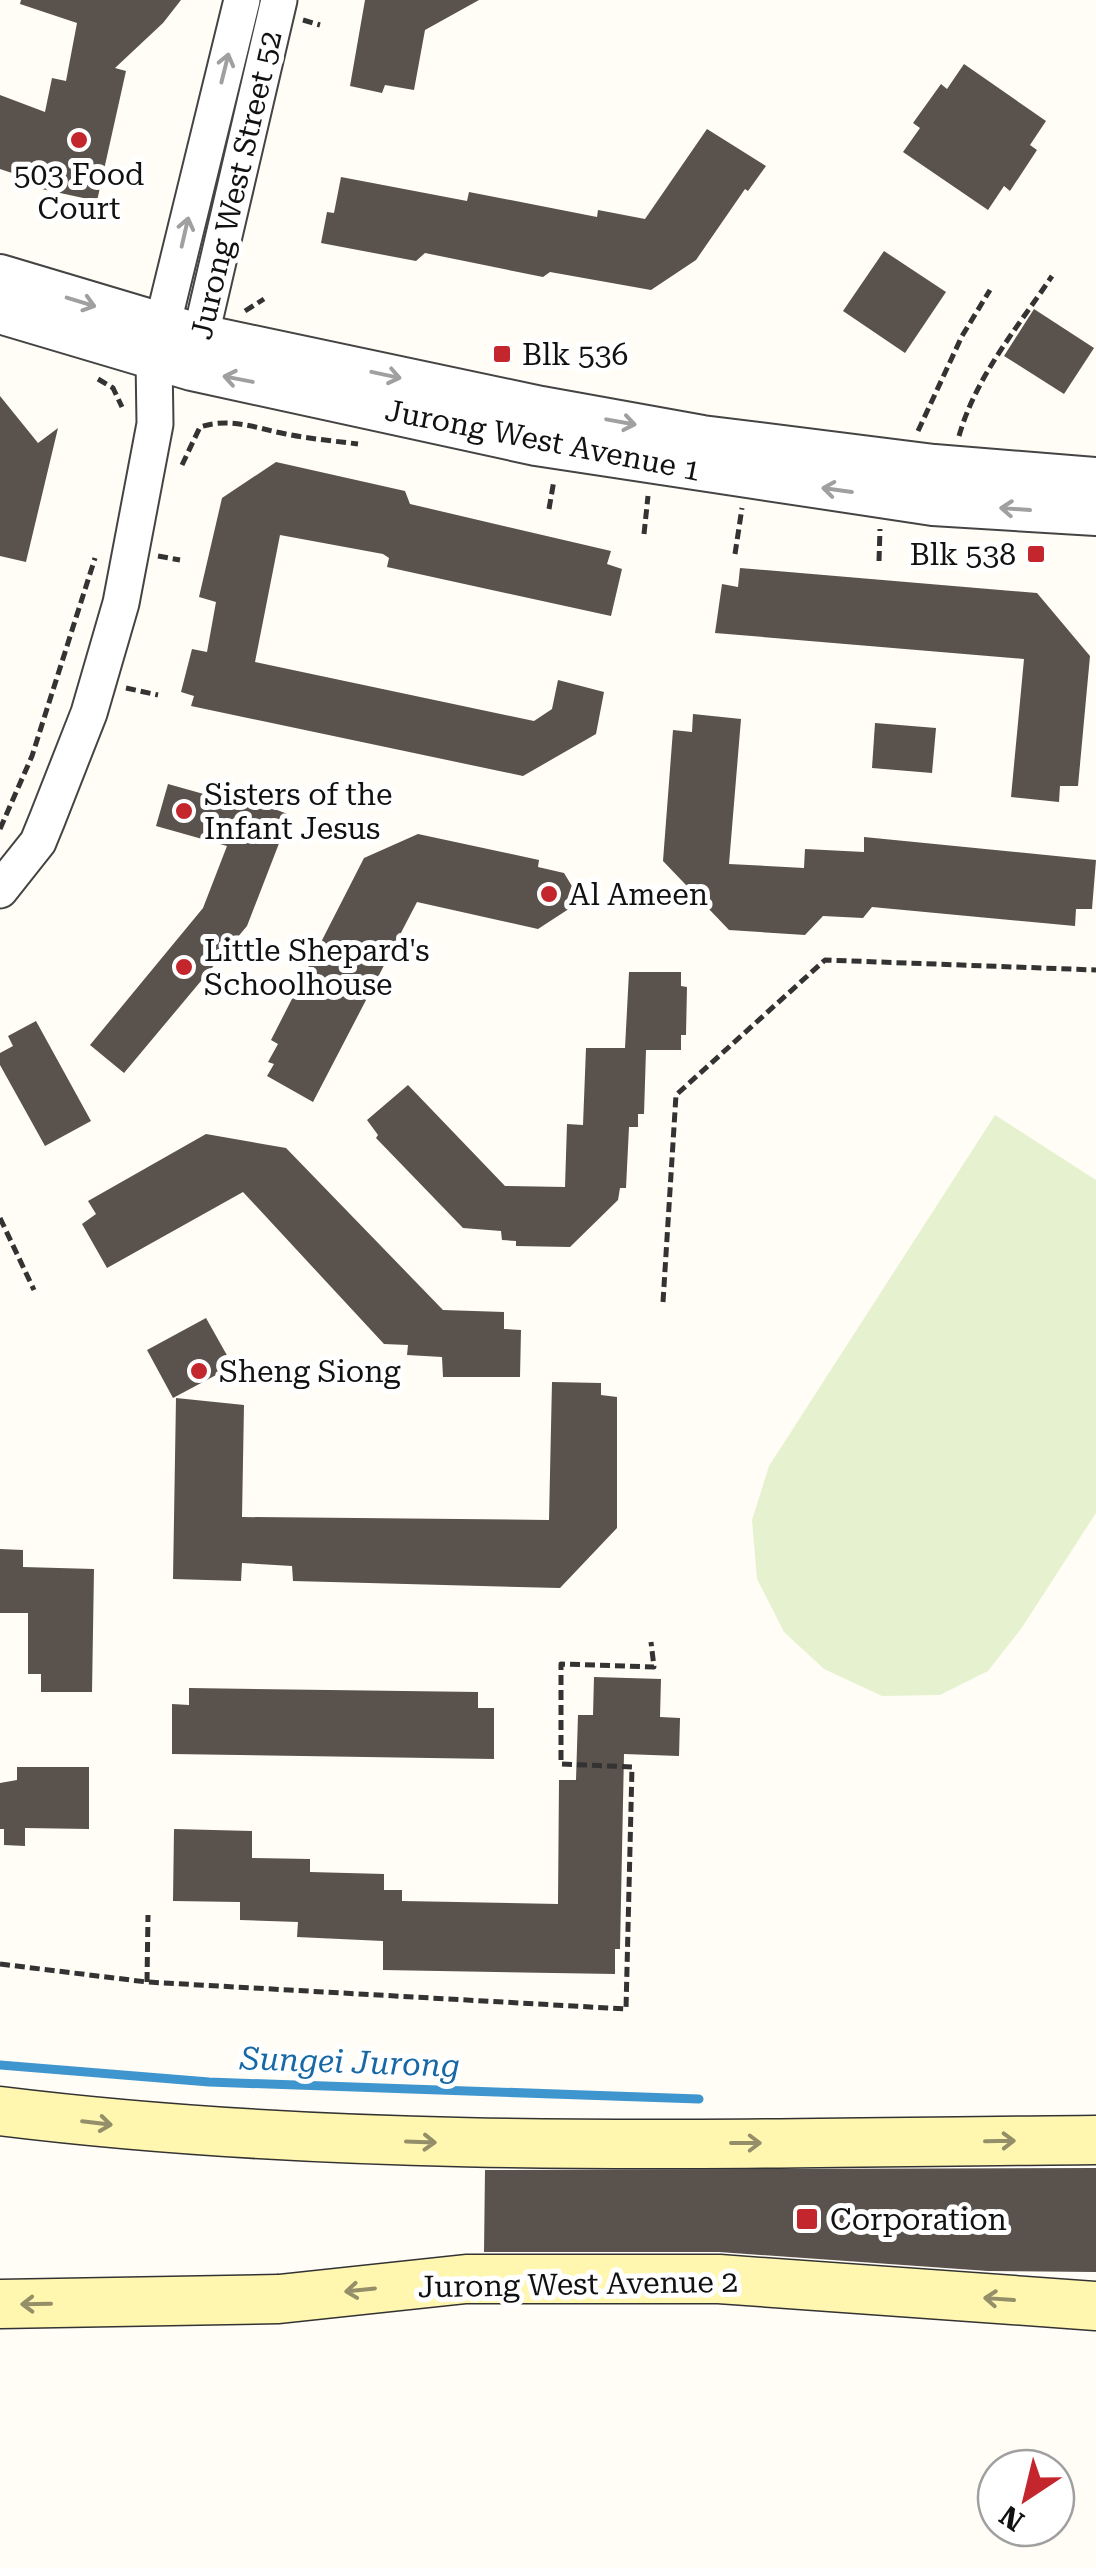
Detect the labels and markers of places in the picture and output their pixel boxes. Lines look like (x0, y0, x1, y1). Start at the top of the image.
marker: 503 Food Court (68, 129, 90, 151)
place label: 503 Food Court (14, 157, 144, 226)
place label: Blk 536 (522, 337, 628, 372)
marker: Blk 536 (491, 343, 513, 365)
place label: Blk 538 (910, 537, 1016, 572)
marker: Blk 538 (1025, 543, 1047, 565)
place label: Sisters of the Infant Jesus (204, 777, 393, 846)
marker: Sisters of the Infant Jesus (173, 800, 195, 822)
place label: Al Ameen (569, 877, 708, 912)
marker: Al Ameen (538, 883, 560, 905)
place label: Little Shepard's Schoolhouse (204, 933, 430, 1002)
marker: Little Shepard's Schoolhouse (173, 956, 195, 978)
place label: Sheng Siong (219, 1354, 401, 1389)
marker: Sheng Siong (188, 1360, 210, 1382)
place label: Corporation (830, 2202, 1007, 2237)
marker: Corporation (794, 2206, 820, 2232)

